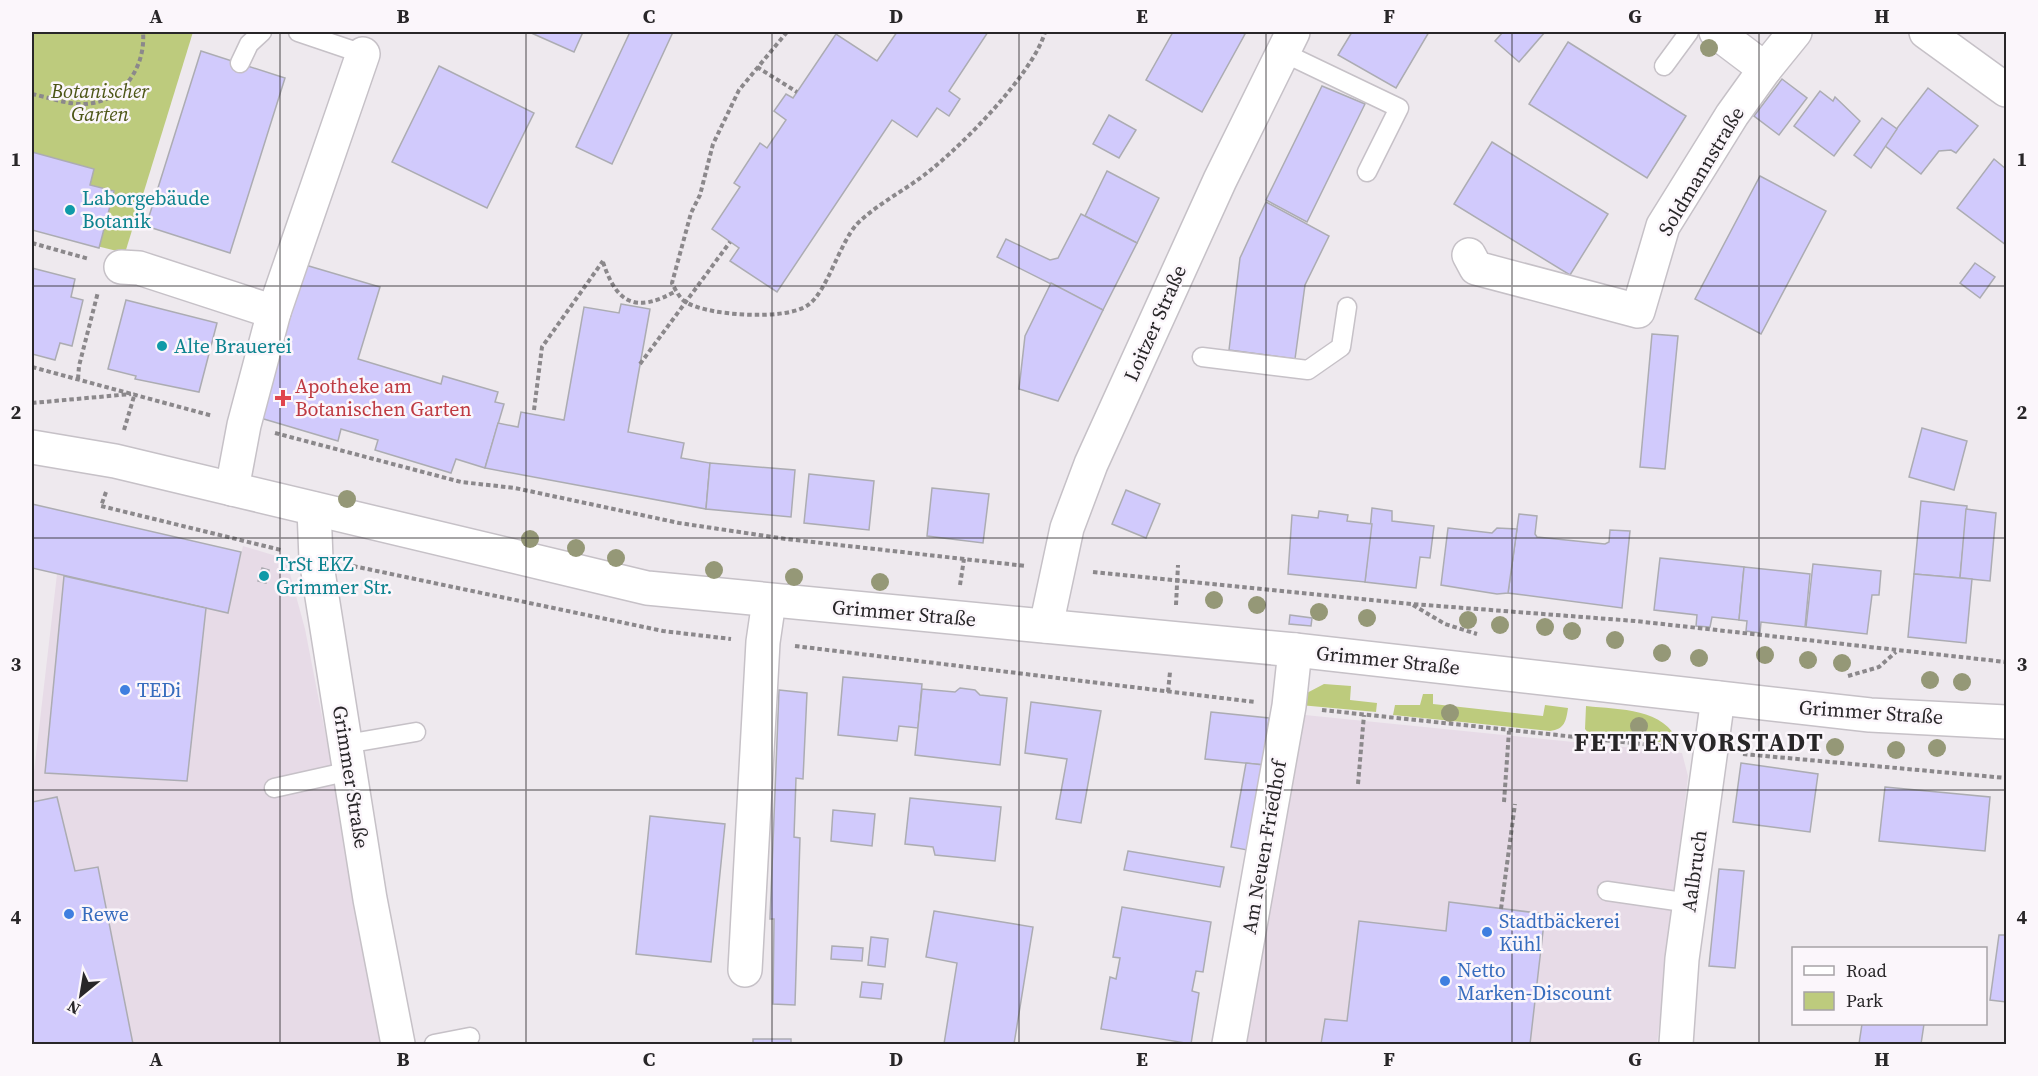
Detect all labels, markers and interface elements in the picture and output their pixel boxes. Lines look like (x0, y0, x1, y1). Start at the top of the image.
text: A (149, 2, 163, 30)
text: B (396, 2, 410, 30)
text: C (643, 2, 655, 30)
text: D (889, 2, 903, 30)
text: E (1136, 2, 1148, 30)
text: F (1383, 2, 1395, 30)
text: G (1628, 2, 1642, 30)
text: H (1874, 2, 1890, 30)
park label: Botanischer Garten (50, 77, 150, 128)
street label: Soldmannstraße (1651, 101, 1751, 241)
text: 1 (11, 145, 21, 173)
text: 1 (2017, 145, 2027, 173)
place label: Laborgebäude Botanik (82, 184, 210, 235)
marker: Laborgebäude Botanik (63, 203, 77, 217)
street label: Loitzer Straße (1117, 260, 1193, 386)
place label: Alte Brauerei (174, 332, 292, 360)
marker: Alte Brauerei (155, 339, 169, 353)
place label: Apotheke am Botanischen Garten (295, 372, 472, 423)
marker: Apotheke am Botanischen Garten (276, 391, 290, 405)
text: 2 (11, 398, 22, 426)
text: 2 (2017, 398, 2028, 426)
place label: TrSt EKZ Grimmer Str. (276, 550, 393, 601)
marker: TrSt EKZ Grimmer Str. (257, 569, 271, 583)
street label: Grimmer Straße (831, 593, 977, 633)
street label: Grimmer Straße (1315, 639, 1461, 681)
text: 3 (11, 650, 22, 678)
text: 3 (2017, 650, 2028, 678)
place label: TEDi (137, 676, 181, 704)
marker: TEDi (118, 683, 132, 697)
street label: Grimmer Straße (1798, 693, 1944, 731)
street label: Grimmer Straße (326, 703, 376, 851)
district label: FETTENVORSTADT (1574, 724, 1824, 760)
street label: Am Neuen Friedhof (1235, 756, 1293, 936)
street label: Aalbruch (1674, 828, 1714, 914)
place label: Rewe (81, 900, 129, 928)
text: 4 (11, 903, 22, 931)
text: 4 (2017, 903, 2028, 931)
marker: Rewe (62, 907, 76, 921)
place label: Stadtbäckerei Kühl (1499, 907, 1620, 958)
marker: Stadtbäckerei Kühl (1480, 925, 1494, 939)
legend (1792, 947, 1987, 1025)
place label: Netto Marken-Discount (1457, 956, 1612, 1007)
text: Road (1846, 958, 1887, 983)
north arrow (51, 965, 111, 1025)
marker: Netto Marken-Discount (1438, 974, 1452, 988)
text: Park (1846, 988, 1883, 1013)
text: N (63, 995, 84, 1020)
text: A (149, 1045, 163, 1073)
text: B (396, 1045, 410, 1073)
text: C (643, 1045, 655, 1073)
text: D (889, 1045, 903, 1073)
text: E (1136, 1045, 1148, 1073)
text: F (1383, 1045, 1395, 1073)
text: G (1628, 1045, 1642, 1073)
text: H (1874, 1045, 1890, 1073)

